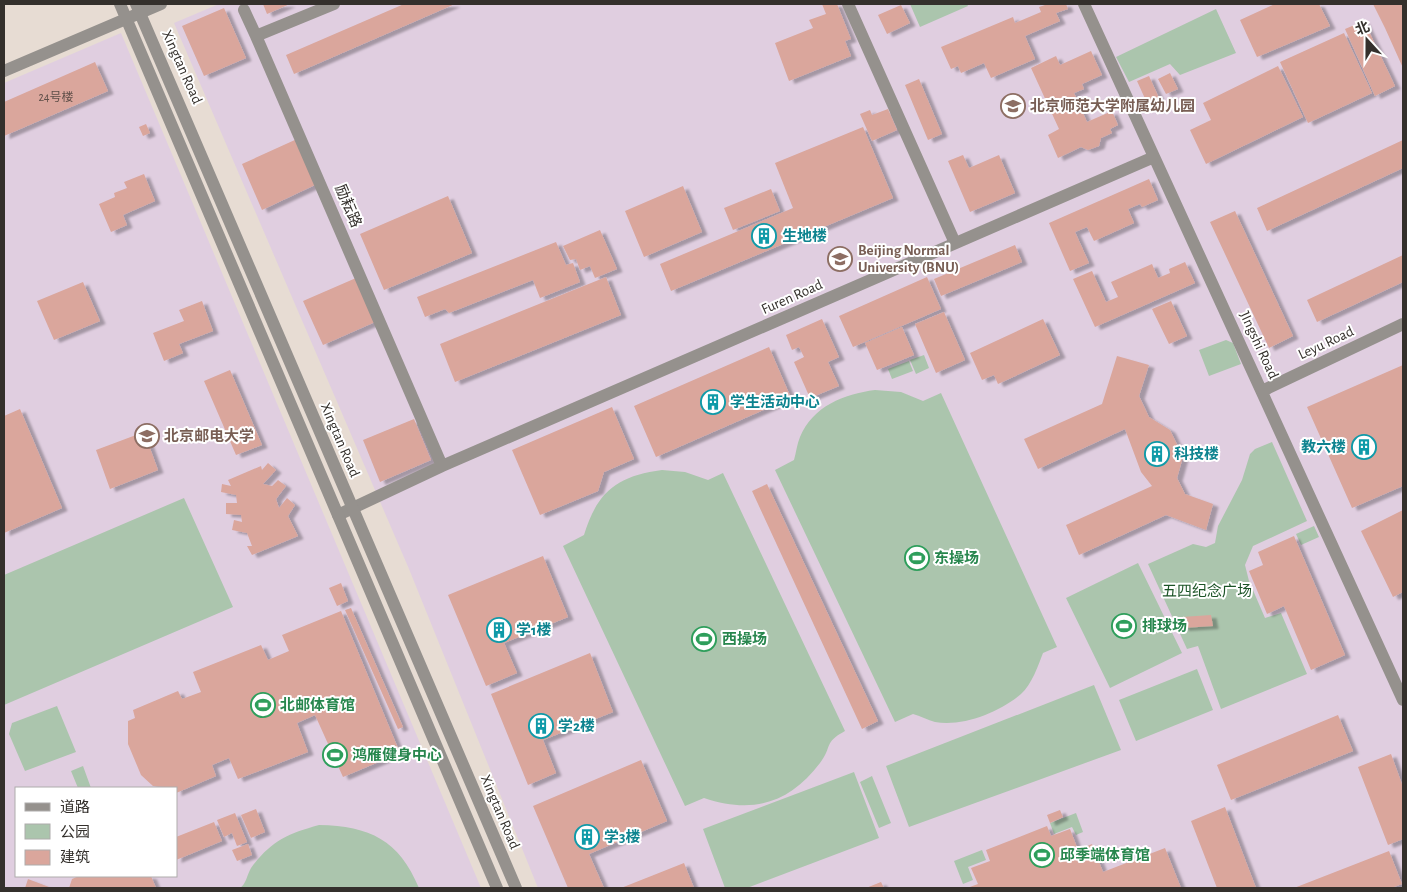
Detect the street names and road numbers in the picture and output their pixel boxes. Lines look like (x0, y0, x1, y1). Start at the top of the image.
street label: Xingtan Road (159, 28, 205, 106)
street label: 励耘路 (332, 182, 365, 230)
street label: Furen Road (759, 277, 825, 317)
street label: JIngshi Road (1237, 309, 1281, 381)
street label: Leyu Road (1296, 324, 1356, 362)
street label: Xingtan Road (318, 401, 362, 480)
street label: Xingtan Road (478, 773, 522, 852)

